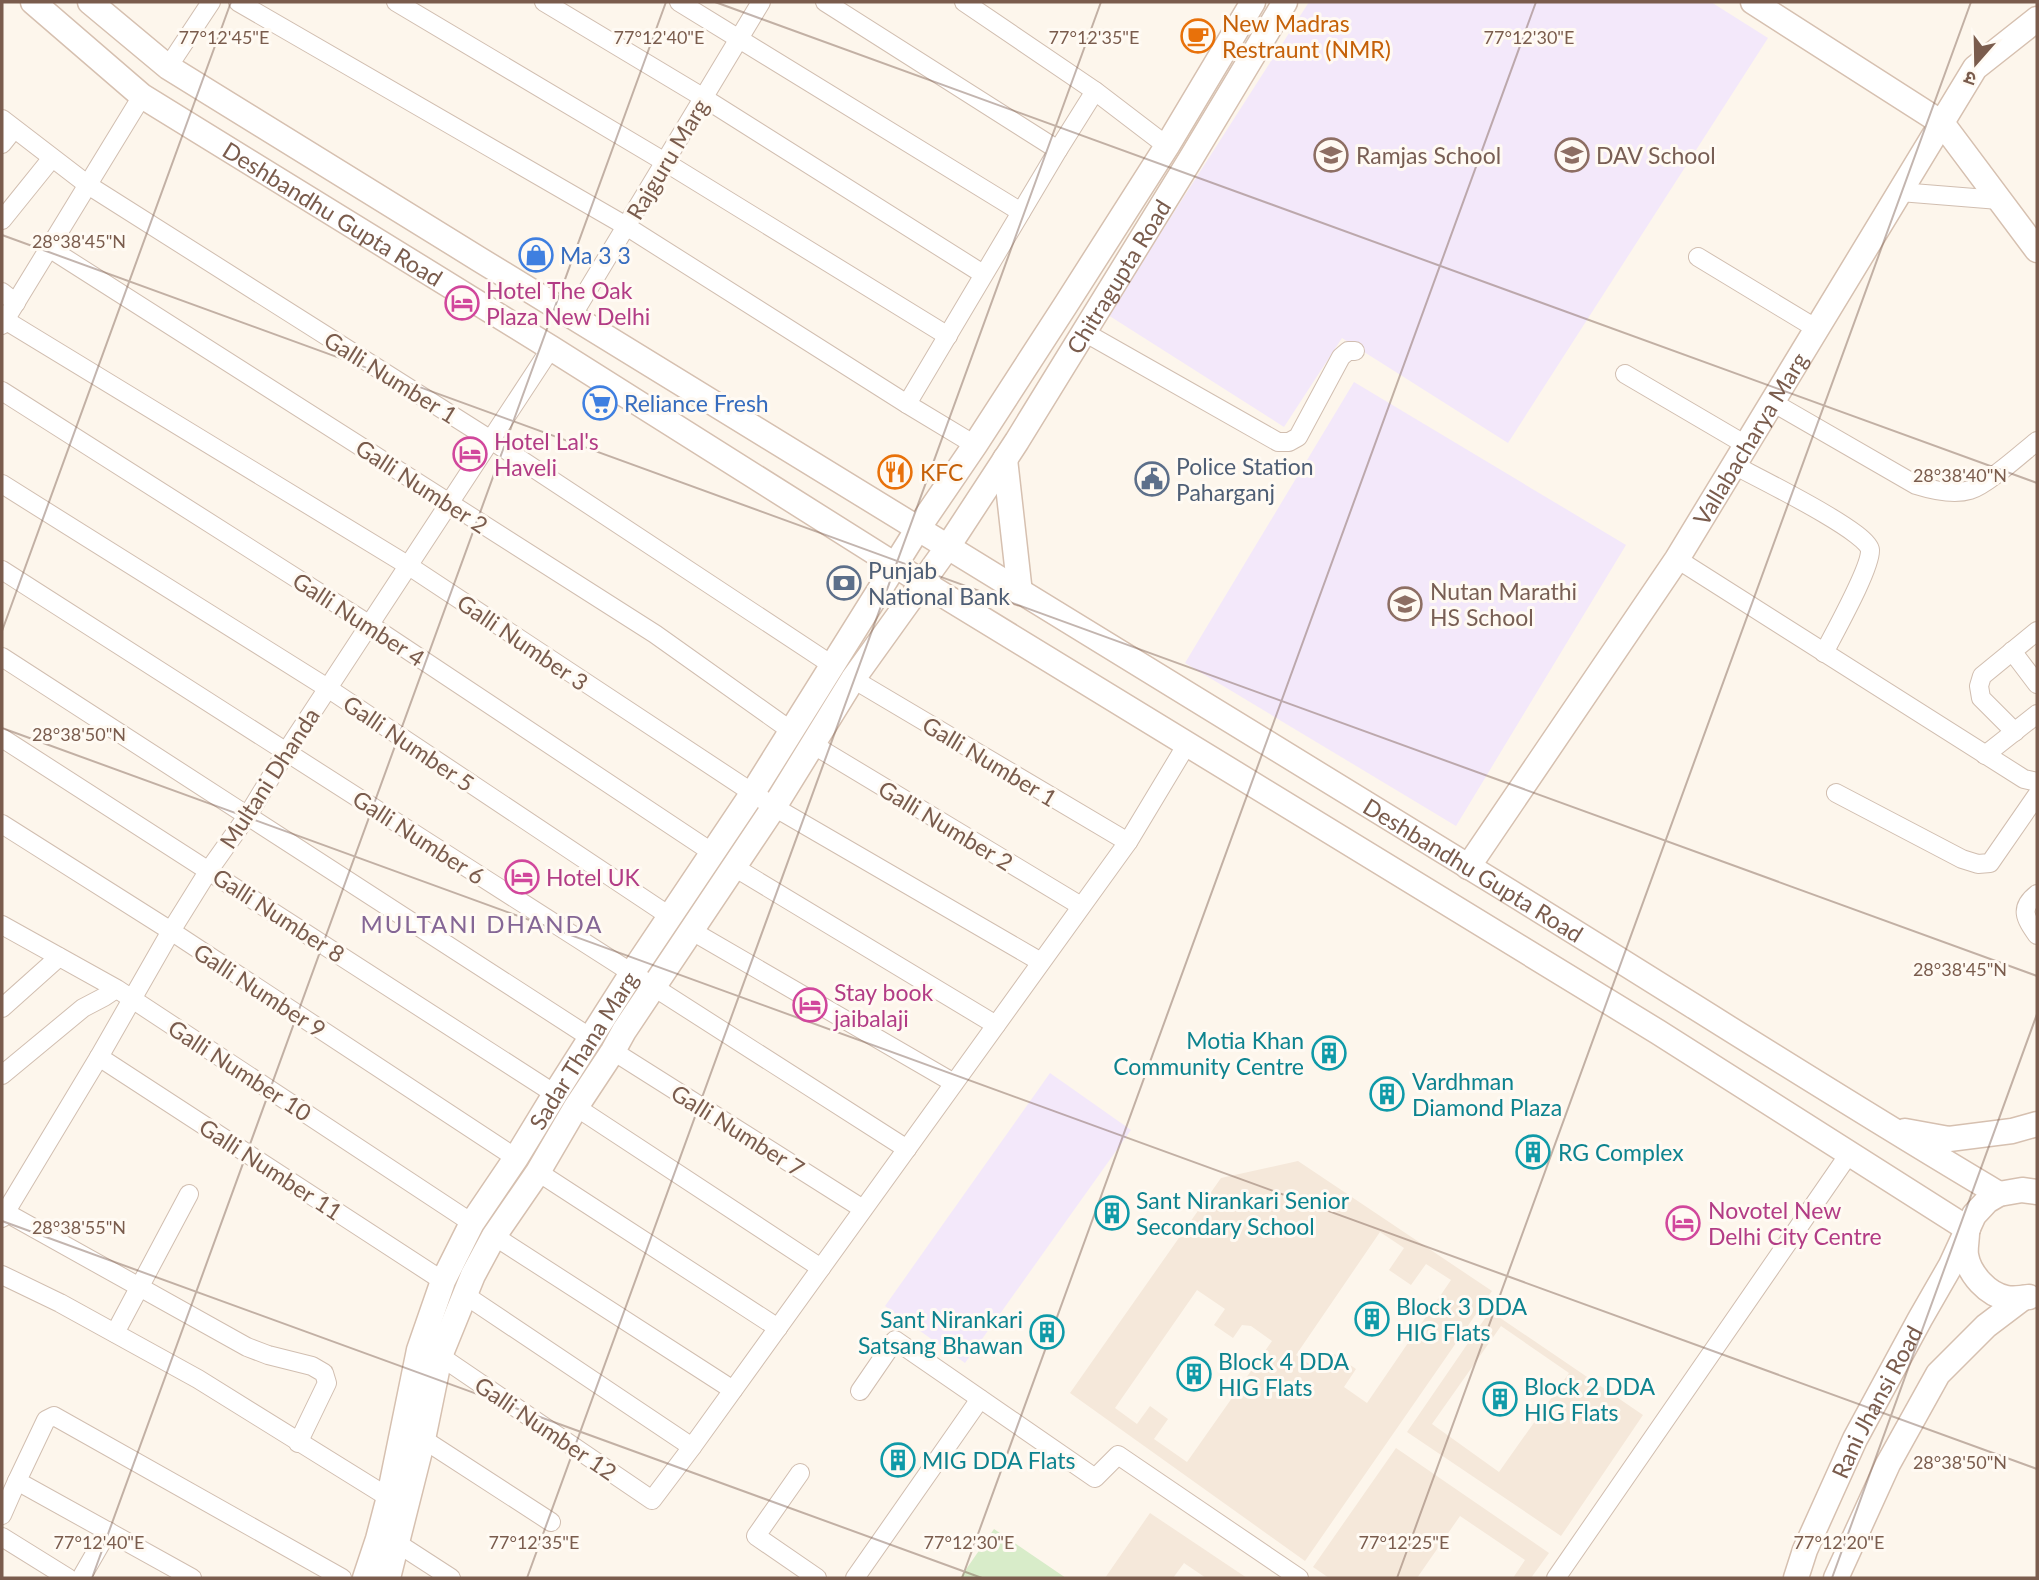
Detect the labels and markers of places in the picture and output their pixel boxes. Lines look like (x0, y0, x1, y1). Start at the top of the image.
place label: New Madras Restraunt (NMR) (1222, 9, 1391, 63)
cafe icon: New Madras Restraunt (NMR) (1179, 17, 1217, 55)
school or university icon: Ramjas School (1312, 136, 1350, 174)
school or university icon: DAV School (1553, 136, 1591, 174)
place label: Ramjas School (1356, 141, 1501, 169)
place label: DAV School (1596, 141, 1716, 169)
shop icon: Ma 3 3 (517, 236, 555, 274)
place label: Ma 3 3 (560, 241, 631, 269)
place label: Hotel The Oak Plaza New Delhi (486, 276, 650, 330)
hotel icon: Hotel The Oak Plaza New Delhi (443, 284, 481, 322)
supermarket icon: Reliance Fresh (581, 384, 619, 422)
place label: Reliance Fresh (624, 389, 769, 417)
place label: Hotel Lal's Haveli (494, 427, 599, 481)
hotel icon: Hotel Lal's Haveli (451, 435, 489, 473)
place label: Police Station Paharganj (1176, 452, 1314, 506)
restaurant icon: KFC (876, 453, 914, 491)
place label: KFC (920, 458, 963, 486)
public building icon: Police Station Paharganj (1133, 460, 1171, 498)
place label: Punjab National Bank (868, 556, 1010, 610)
bank icon: Punjab National Bank (825, 564, 863, 602)
place label: Nutan Marathi HS School (1430, 577, 1577, 631)
school or university icon: Nutan Marathi HS School (1386, 585, 1424, 623)
hotel icon: Hotel UK (503, 858, 541, 896)
place label: Hotel UK (546, 863, 641, 891)
place label: Stay book jaibalaji (833, 978, 934, 1032)
hotel icon: Stay book jaibalaji (791, 986, 829, 1024)
place label: Motia Khan Community Centre (1113, 1026, 1304, 1080)
building icon: Motia Khan Community Centre (1310, 1034, 1348, 1072)
place label: Vardhman Diamond Plaza (1412, 1067, 1562, 1121)
building icon: Vardhman Diamond Plaza (1368, 1075, 1406, 1113)
building icon: RG Complex (1514, 1133, 1552, 1171)
place label: RG Complex (1558, 1138, 1684, 1166)
place label: Sant Nirankari Senior Secondary School (1136, 1186, 1350, 1240)
building icon: Sant Nirankari Senior Secondary School (1093, 1194, 1131, 1232)
place label: Novotel New Delhi City Centre (1708, 1196, 1882, 1250)
hotel icon: Novotel New Delhi City Centre (1664, 1204, 1702, 1242)
place label: Block 3 DDA HIG Flats (1396, 1292, 1527, 1346)
building icon: Block 3 DDA HIG Flats (1353, 1300, 1391, 1338)
place label: Sant Nirankari Satsang Bhawan (858, 1305, 1023, 1359)
building icon: Sant Nirankari Satsang Bhawan (1028, 1313, 1066, 1351)
place label: Block 4 DDA HIG Flats (1218, 1347, 1349, 1401)
building icon: Block 4 DDA HIG Flats (1175, 1355, 1213, 1393)
place label: Block 2 DDA HIG Flats (1524, 1372, 1655, 1426)
building icon: Block 2 DDA HIG Flats (1481, 1380, 1519, 1418)
building icon: MIG DDA Flats (879, 1441, 917, 1479)
place label: MIG DDA Flats (922, 1446, 1075, 1474)

